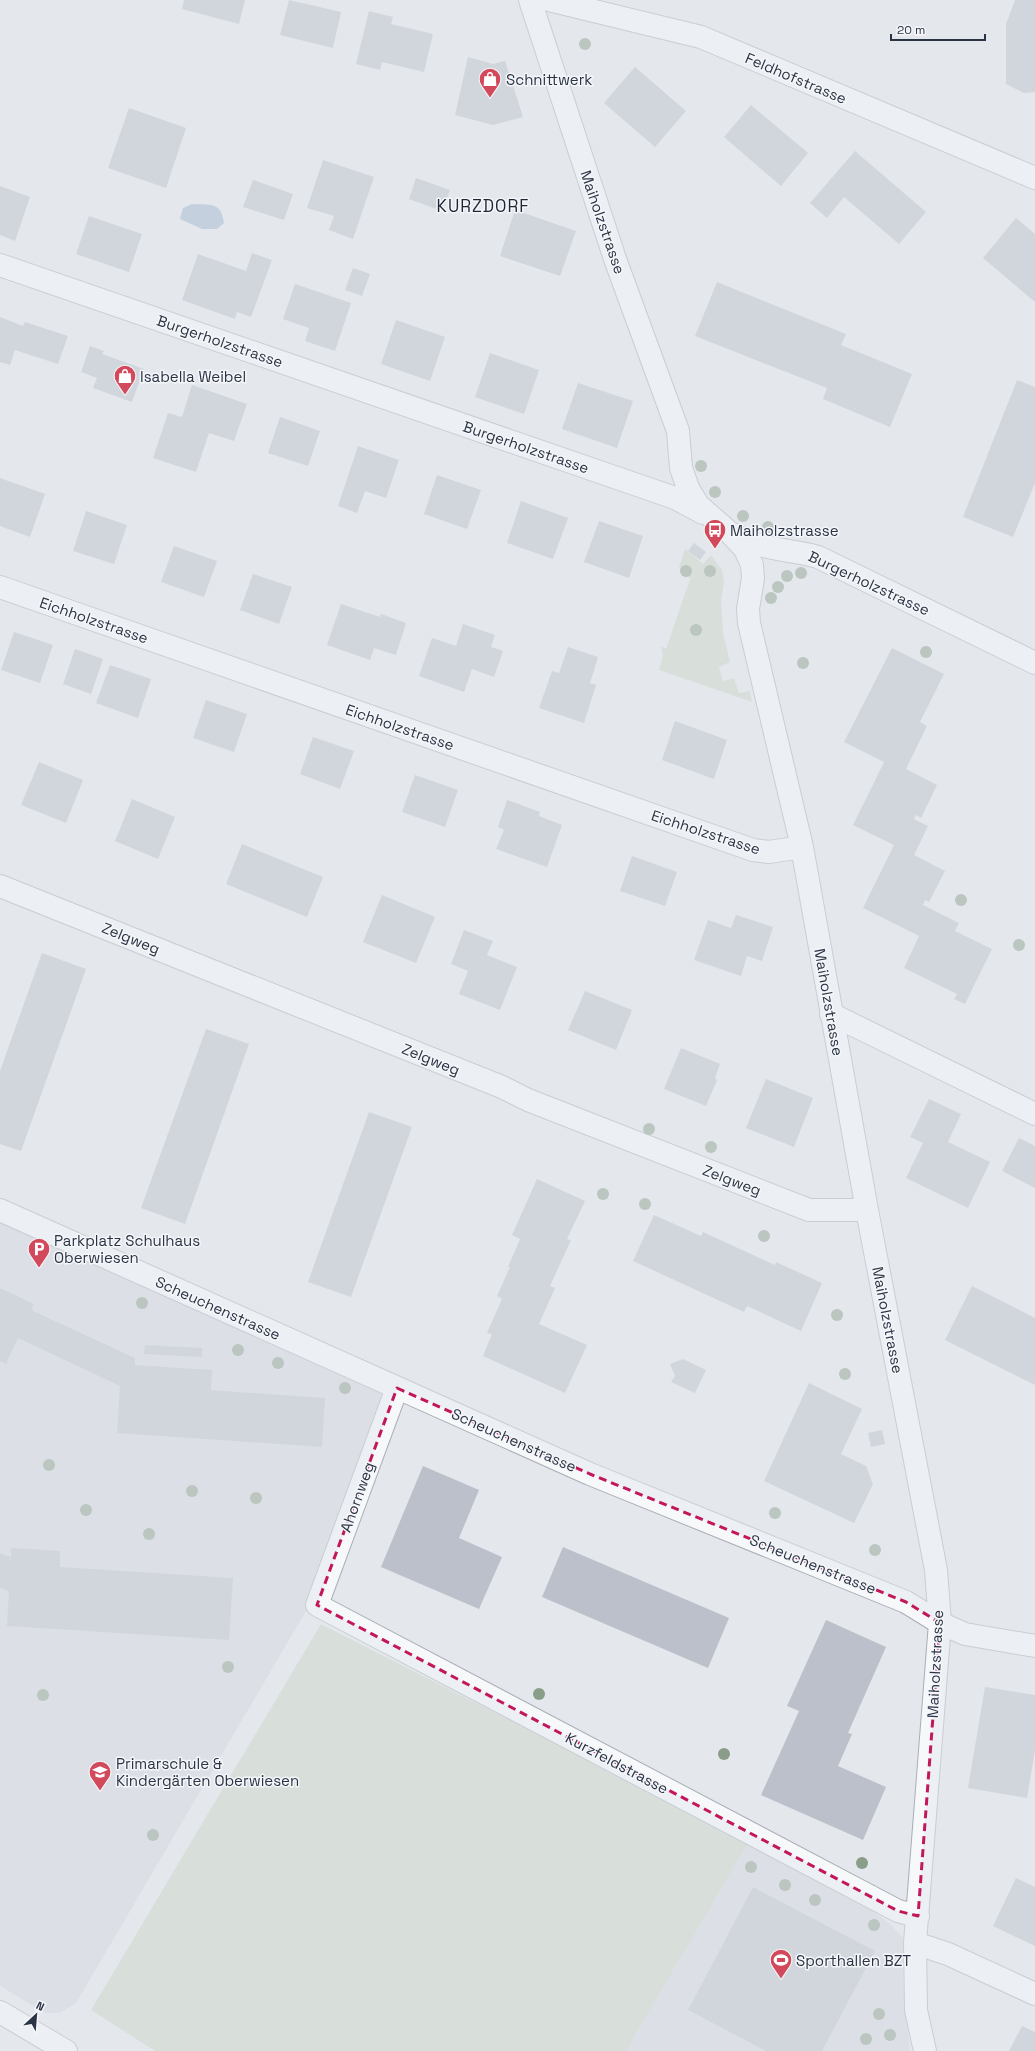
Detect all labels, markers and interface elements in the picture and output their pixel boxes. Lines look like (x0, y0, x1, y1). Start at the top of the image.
scale bar (891, 16, 985, 42)
text: 20 m (897, 22, 925, 38)
street label: Feldhofstrasse (742, 48, 850, 108)
shop icon: Schnittwerk (477, 66, 503, 99)
place label: Schnittwerk (506, 70, 592, 89)
street label: Maiholzstrasse (576, 168, 630, 277)
district label: KURZDORF (437, 195, 529, 217)
street label: Burgerholzstrasse (155, 311, 286, 371)
shop icon: Isabella Weibel (112, 363, 138, 396)
place label: Isabella Weibel (140, 367, 246, 386)
street label: Burgerholzstrasse (461, 417, 592, 477)
bus stop icon: Maiholzstrasse (702, 517, 728, 550)
place label: Maiholzstrasse (730, 521, 839, 540)
street label: Burgerholzstrasse (805, 547, 933, 620)
street label: Eichholzstrasse (37, 593, 151, 648)
street label: Eichholzstrasse (343, 700, 457, 755)
street label: Eichholzstrasse (649, 805, 763, 859)
street label: Zelgweg (99, 918, 163, 958)
street label: Maiholzstrasse (810, 947, 848, 1057)
street label: Zelgweg (399, 1039, 463, 1079)
street label: Zelgweg (700, 1160, 764, 1200)
place label: Parkplatz Schulhaus Oberwiesen (54, 1231, 200, 1267)
parking icon: Parkplatz Schulhaus Oberwiesen (26, 1236, 52, 1269)
street label: Maiholzstrasse (868, 1265, 908, 1375)
street label: Scheuchenstrasse (152, 1272, 284, 1344)
street label: Scheuchenstrasse (448, 1404, 580, 1476)
street label: Ahornweg (336, 1459, 378, 1535)
street label: Scheuchenstrasse (747, 1530, 879, 1598)
street label: Maiholzstrasse (923, 1609, 947, 1719)
street label: Kurzfeldstrasse (562, 1728, 672, 1798)
place label: Primarschule & Kindergärten Oberwiesen (116, 1754, 299, 1790)
school or university icon: Primarschule & Kindergärten Oberwiesen (87, 1759, 113, 1792)
sports icon: Sporthallen BZT (768, 1947, 794, 1980)
place label: Sporthallen BZT (796, 1951, 911, 1970)
north arrow (16, 1995, 56, 2035)
text: N (34, 1998, 47, 2014)

